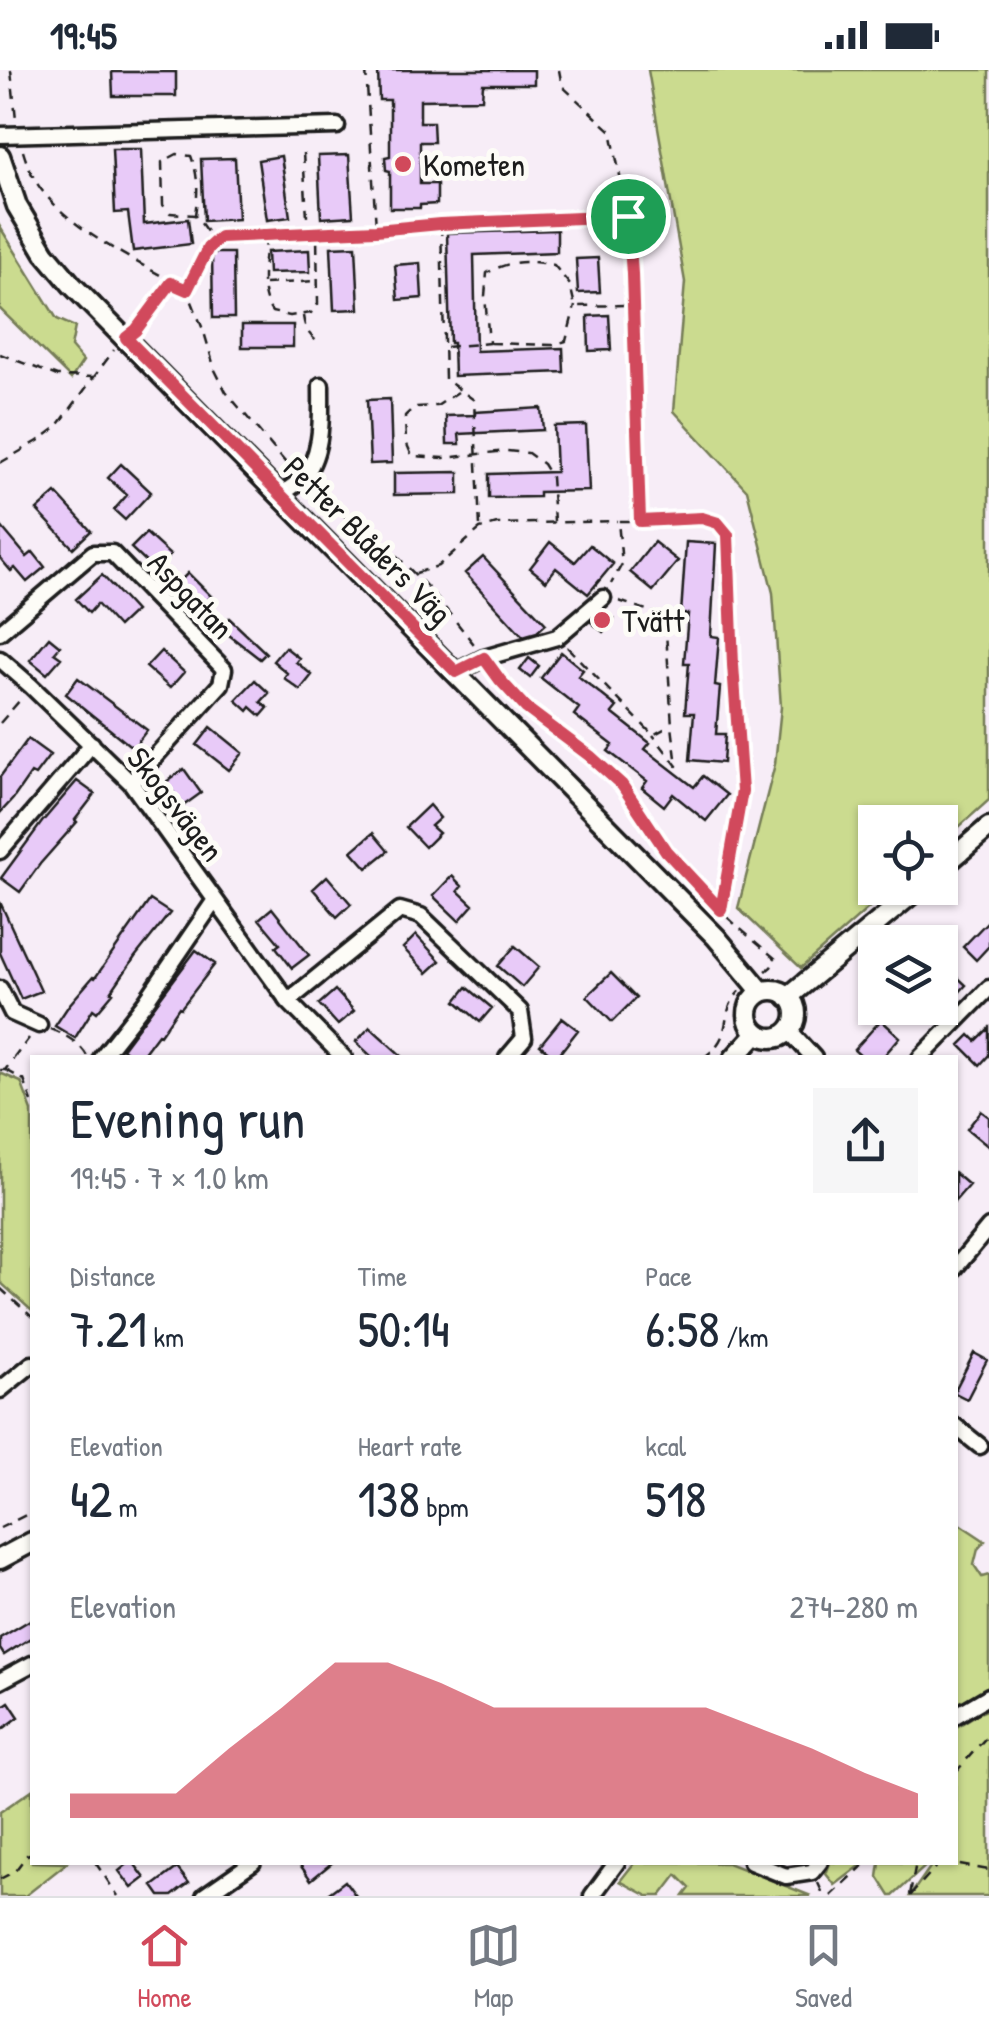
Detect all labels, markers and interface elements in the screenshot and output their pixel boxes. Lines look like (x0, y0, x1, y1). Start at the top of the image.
text: 19:45 (50, 9, 117, 61)
place label: Kometen (423, 143, 525, 186)
marker: Kometen (392, 153, 414, 175)
pin (586, 174, 671, 259)
icon: arrive (601, 189, 656, 244)
street label: Petter Blåders Väg (274, 446, 462, 634)
street label: Aspgatan (139, 542, 243, 648)
place label: Tvätt (622, 599, 685, 642)
marker: Tvätt (591, 609, 613, 631)
street label: Skogsvägen (118, 738, 234, 870)
map controls (858, 805, 958, 1025)
button: locate (858, 805, 958, 905)
button: layers (858, 925, 958, 1025)
text: Evening run (70, 1081, 305, 1155)
button: share (813, 1088, 918, 1193)
text: 19:45 · 7 × 1.0 km (70, 1156, 269, 1199)
text: Distance (70, 1257, 156, 1295)
text: Time (358, 1257, 407, 1295)
text: Pace (645, 1257, 692, 1295)
text: 7.21 (70, 1295, 147, 1363)
text: 50:14 (358, 1295, 450, 1363)
text: 6:58 (645, 1295, 720, 1363)
text: km (147, 1318, 184, 1356)
text: /km (720, 1318, 769, 1356)
text: Elevation (70, 1427, 163, 1465)
text: Heart rate (358, 1427, 462, 1465)
text: kcal (645, 1427, 686, 1465)
text: 42 (70, 1465, 112, 1533)
text: 138 (358, 1465, 420, 1533)
text: 518 (645, 1465, 706, 1533)
text: m (112, 1488, 138, 1526)
text: bpm (420, 1488, 469, 1526)
text: Elevation (70, 1585, 176, 1628)
text: 274–280 m (789, 1585, 918, 1628)
tab: Home (137, 1918, 192, 2016)
tab: Map (466, 1918, 521, 2016)
tab: Saved (795, 1918, 852, 2016)

